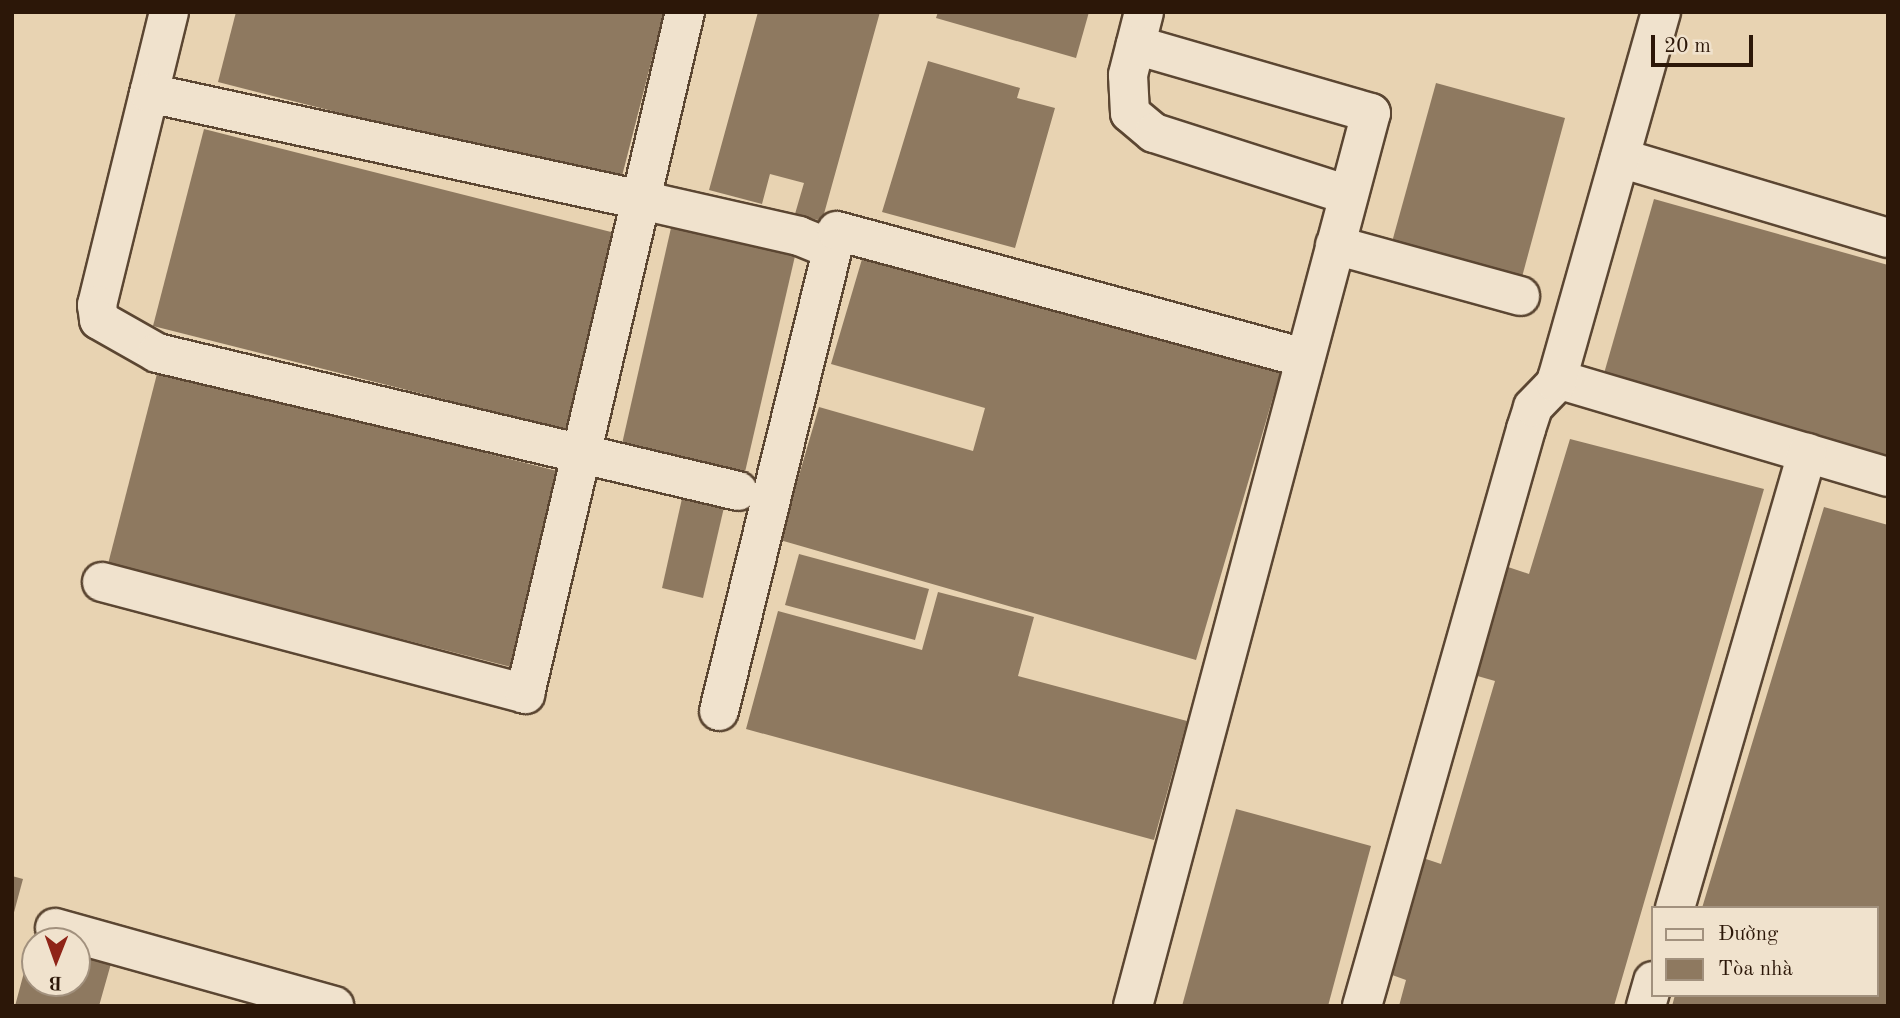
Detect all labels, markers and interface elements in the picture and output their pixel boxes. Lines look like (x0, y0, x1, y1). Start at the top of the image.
scale bar (1655, 21, 1756, 65)
text: 20 m (1664, 36, 1711, 57)
legend (1652, 906, 1879, 997)
text: Đường (1718, 924, 1778, 945)
north arrow (21, 927, 91, 997)
text: Tòa nhà (1718, 959, 1793, 980)
text: B (49, 972, 63, 991)

